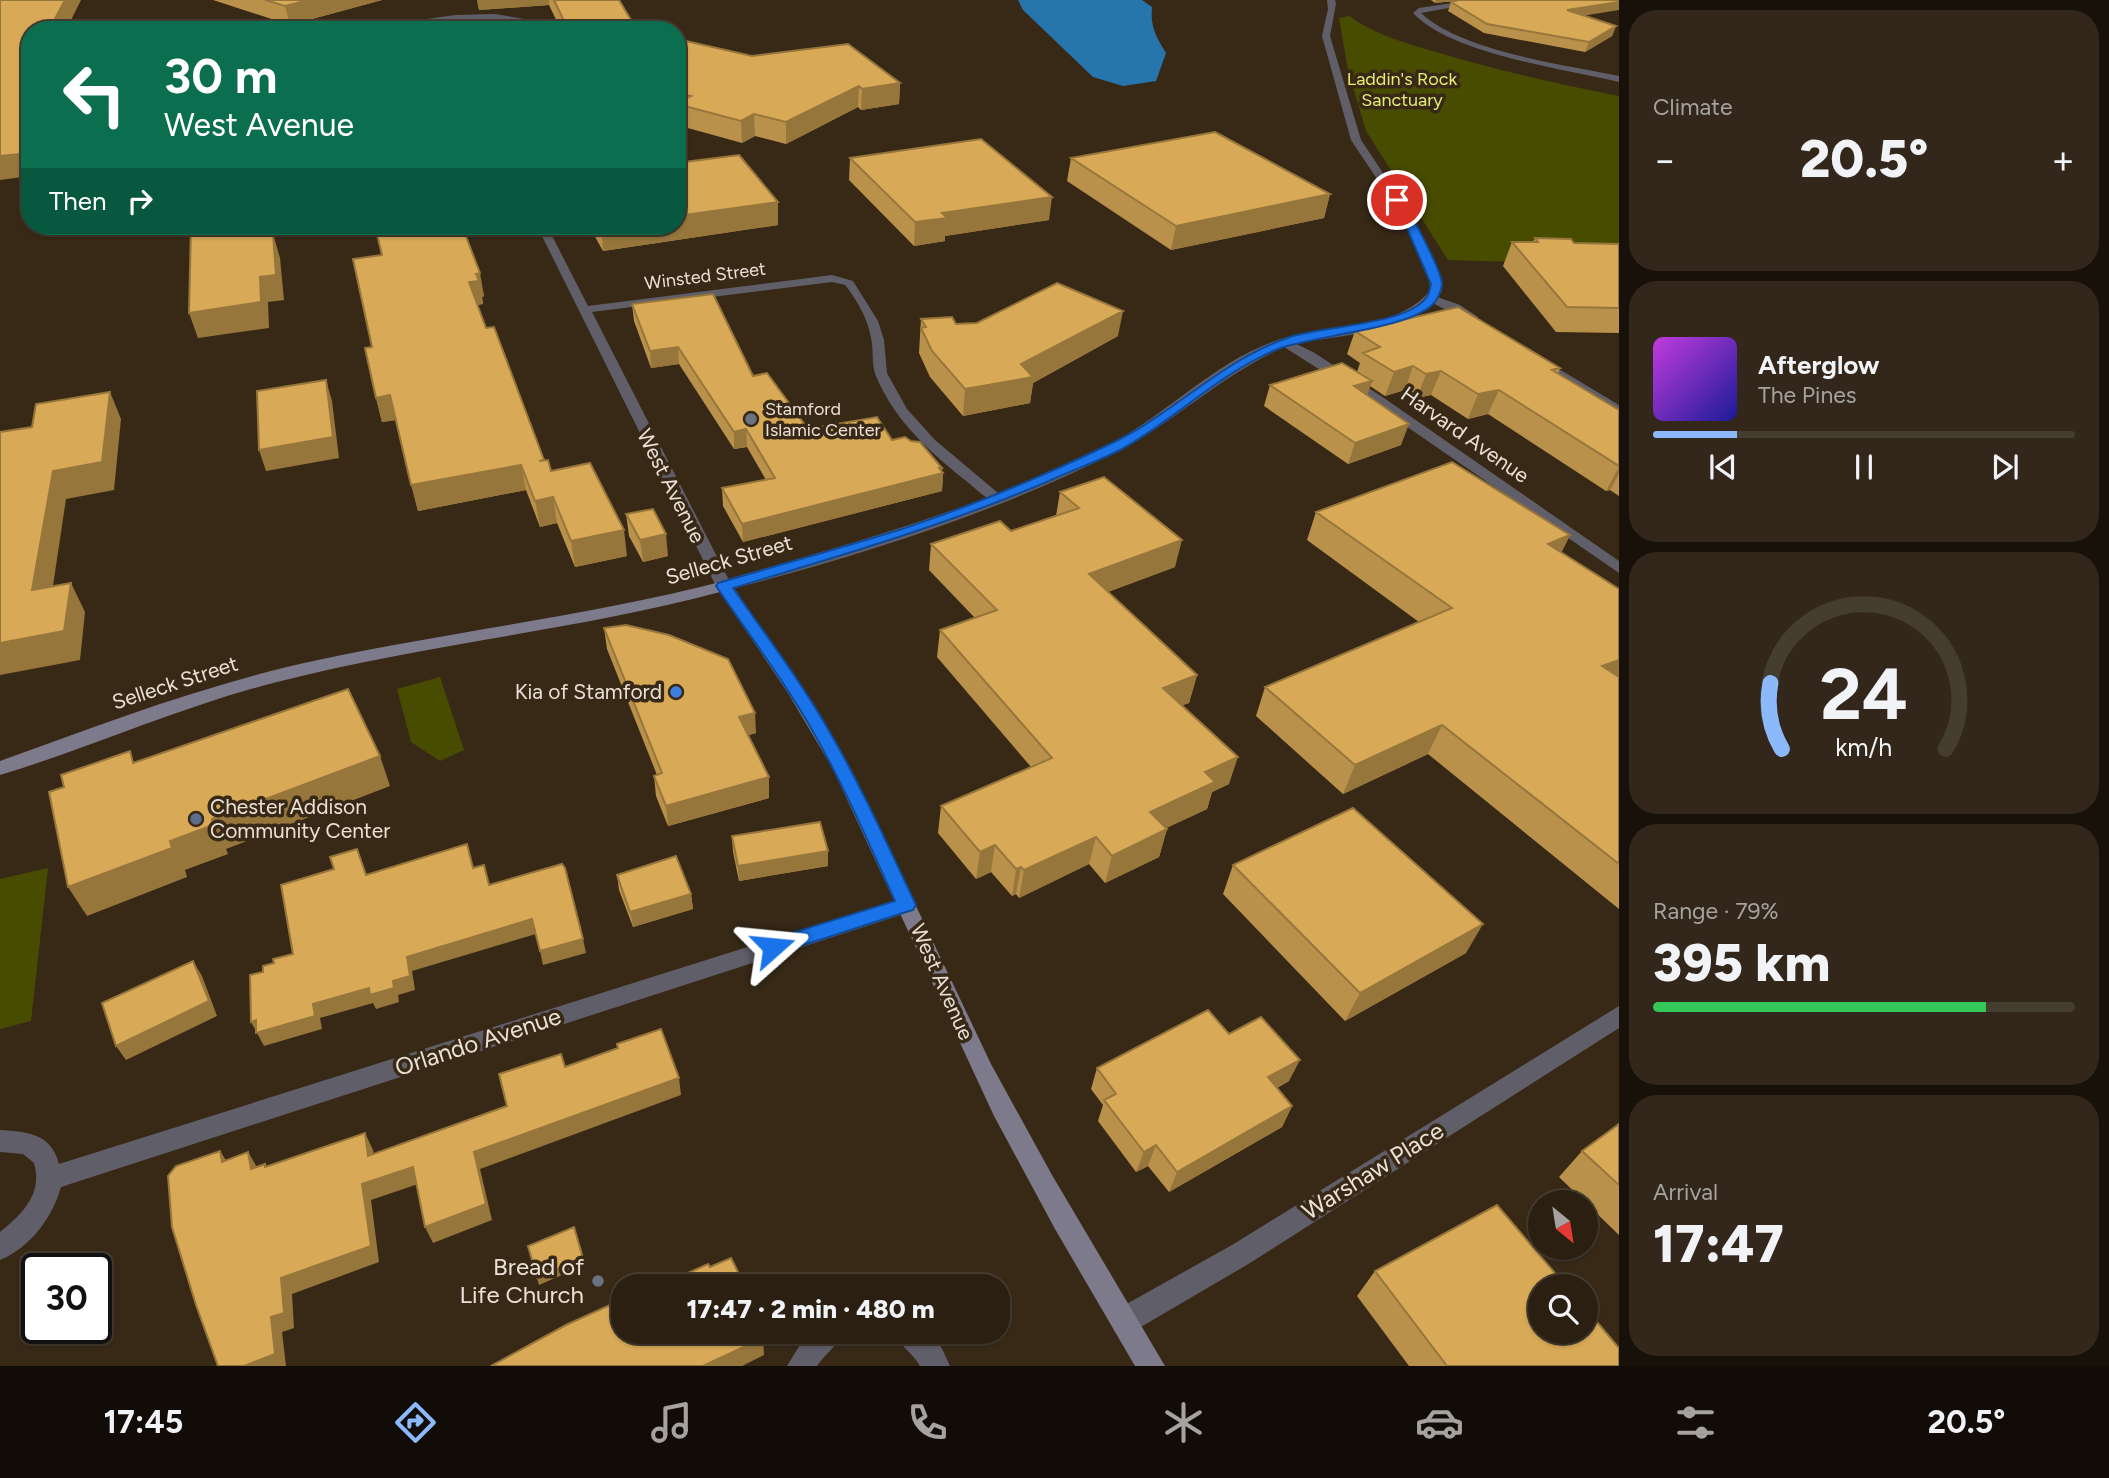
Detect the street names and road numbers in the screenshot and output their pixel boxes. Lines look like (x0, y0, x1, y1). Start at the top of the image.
street label: Winsted Street (643, 258, 767, 294)
street label: Harvard Avenue (1396, 381, 1534, 488)
street label: West Avenue (632, 425, 711, 547)
street label: Selleck Street (663, 529, 795, 590)
street label: Selleck Street (109, 650, 241, 715)
street label: West Avenue (906, 920, 979, 1044)
street label: Orlando Avenue (391, 1001, 564, 1082)
street label: Warshaw Place (1297, 1116, 1449, 1226)

